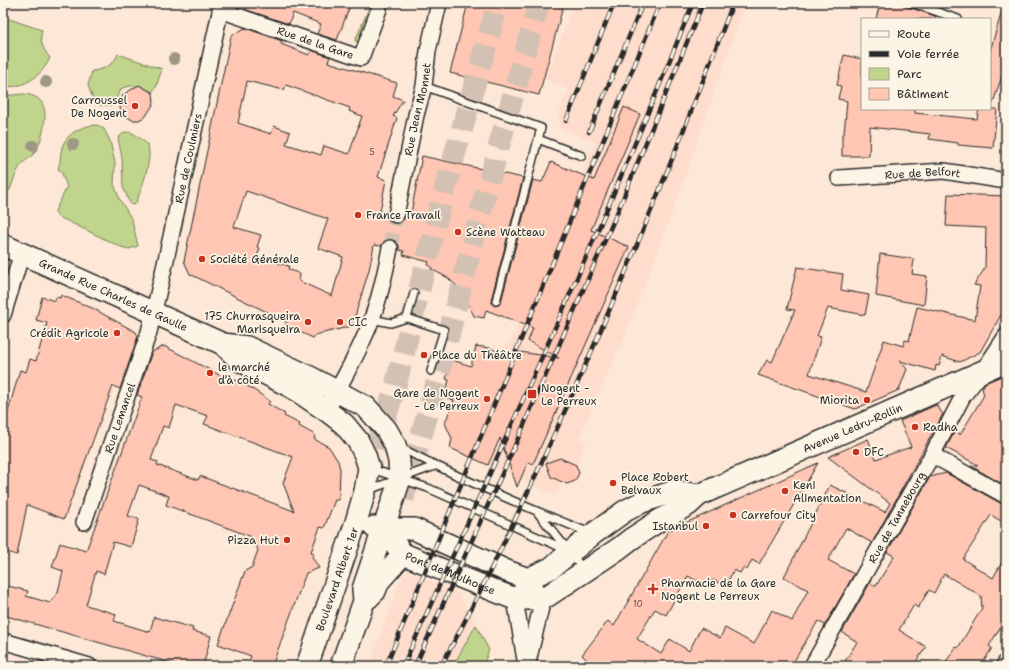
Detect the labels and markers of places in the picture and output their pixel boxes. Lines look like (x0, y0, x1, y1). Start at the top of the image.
place label: Carroussel De Nogent (71, 93, 128, 121)
marker: Carroussel De Nogent (130, 101, 140, 111)
place label: France Travail (366, 208, 441, 223)
marker: France Travail (353, 210, 363, 220)
place label: Scène Watteau (466, 225, 545, 240)
marker: Scène Watteau (453, 227, 463, 237)
place label: Société Générale (210, 252, 299, 267)
marker: Société Générale (197, 254, 207, 264)
place label: 175 Churrasqueira Marisqueira (204, 309, 300, 337)
place label: CIC (348, 315, 367, 330)
marker: 175 Churrasqueira Marisqueira (303, 317, 313, 327)
marker: CIC (335, 317, 345, 327)
place label: Crédit Agricole (30, 326, 109, 341)
marker: Crédit Agricole (112, 328, 122, 338)
place label: Place du Théâtre (432, 348, 522, 363)
marker: Place du Théâtre (419, 350, 429, 360)
place label: le marché d'à côté (218, 360, 270, 388)
marker: le marché d'à côté (205, 368, 215, 378)
place label: Nogent - Le Perreux (541, 381, 597, 409)
place label: Gare de Nogent - Le Perreux (393, 386, 479, 414)
marker: Nogent - Le Perreux (526, 388, 538, 400)
place label: Miorita (820, 393, 859, 408)
marker: Gare de Nogent - Le Perreux (482, 394, 492, 404)
marker: Miorita (862, 395, 872, 405)
place label: Radha (923, 420, 958, 435)
marker: Radha (910, 422, 920, 432)
place label: DFC (864, 445, 884, 460)
marker: DFC (851, 447, 861, 457)
place label: Place Robert Belvaux (621, 470, 689, 498)
marker: Place Robert Belvaux (608, 478, 618, 488)
place label: Keni Alimentation (793, 478, 862, 506)
marker: Keni Alimentation (780, 486, 790, 496)
place label: Carrefour City (741, 508, 816, 523)
marker: Carrefour City (728, 510, 738, 520)
place label: Istanbul (653, 519, 699, 534)
marker: Istanbul (701, 521, 711, 531)
place label: Pizza Hut (228, 533, 279, 548)
marker: Pizza Hut (282, 535, 292, 545)
place label: Pharmacie de la Gare Nogent Le Perreux (661, 576, 776, 604)
marker: Pharmacie de la Gare Nogent Le Perreux (648, 584, 658, 594)

